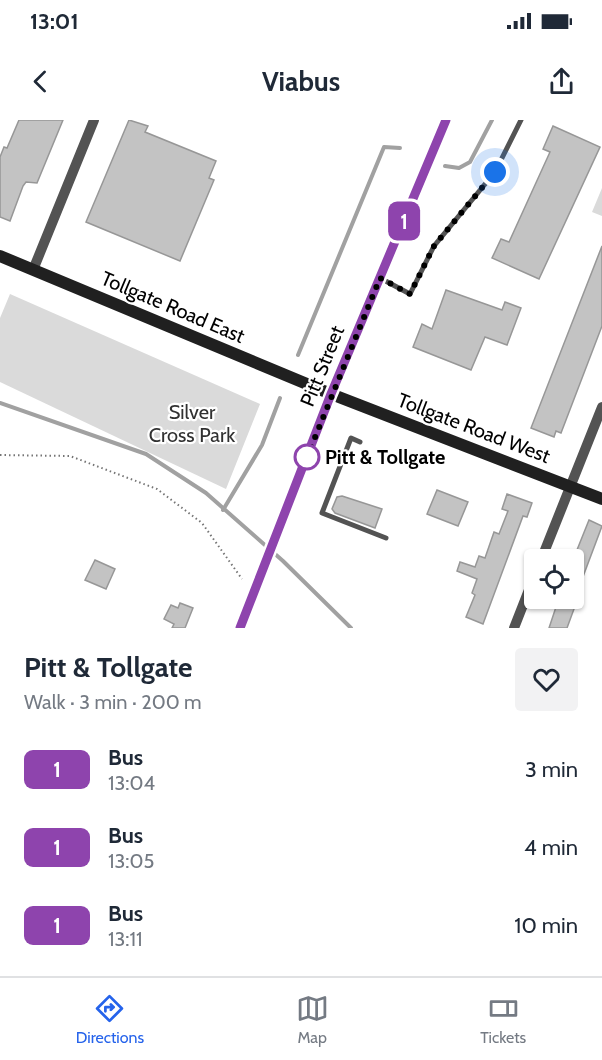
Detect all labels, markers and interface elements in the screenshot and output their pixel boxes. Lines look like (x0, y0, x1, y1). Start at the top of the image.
text: 13:01 (30, 8, 79, 35)
icon: back (24, 65, 57, 98)
text: Viabus (262, 65, 340, 98)
icon: share (545, 65, 578, 98)
your location (480, 157, 510, 187)
line badge: 1 (384, 202, 424, 240)
text: 1 (400, 209, 408, 234)
street label: Tollgate Road East (97, 266, 249, 348)
street label: Pitt Street (295, 322, 349, 410)
street label: Tollgate Road West (394, 388, 554, 468)
park label: Silver Cross Park (149, 400, 235, 447)
marker: Pitt & Tollgate (294, 444, 320, 470)
place label: Pitt & Tollgate (325, 445, 445, 469)
map controls (524, 549, 584, 609)
button: locate (524, 549, 584, 609)
button: heart (515, 648, 578, 711)
text: Pitt & Tollgate (24, 650, 193, 684)
text: Walk · 3 min · 200 m (24, 690, 202, 714)
text: Bus (108, 744, 143, 771)
text: 3 min (525, 756, 578, 783)
text: 1 (53, 757, 61, 782)
text: 13:04 (108, 771, 155, 795)
text: Bus (108, 822, 143, 849)
text: 4 min (524, 834, 578, 861)
text: 1 (53, 835, 61, 860)
text: 13:05 (108, 849, 154, 873)
text: Bus (108, 900, 143, 927)
text: 10 min (514, 912, 578, 939)
text: 1 (53, 913, 61, 938)
text: 13:11 (108, 927, 143, 951)
tab: Directions (76, 992, 144, 1047)
tab: Map (296, 992, 329, 1047)
tab: Tickets (480, 992, 526, 1047)

